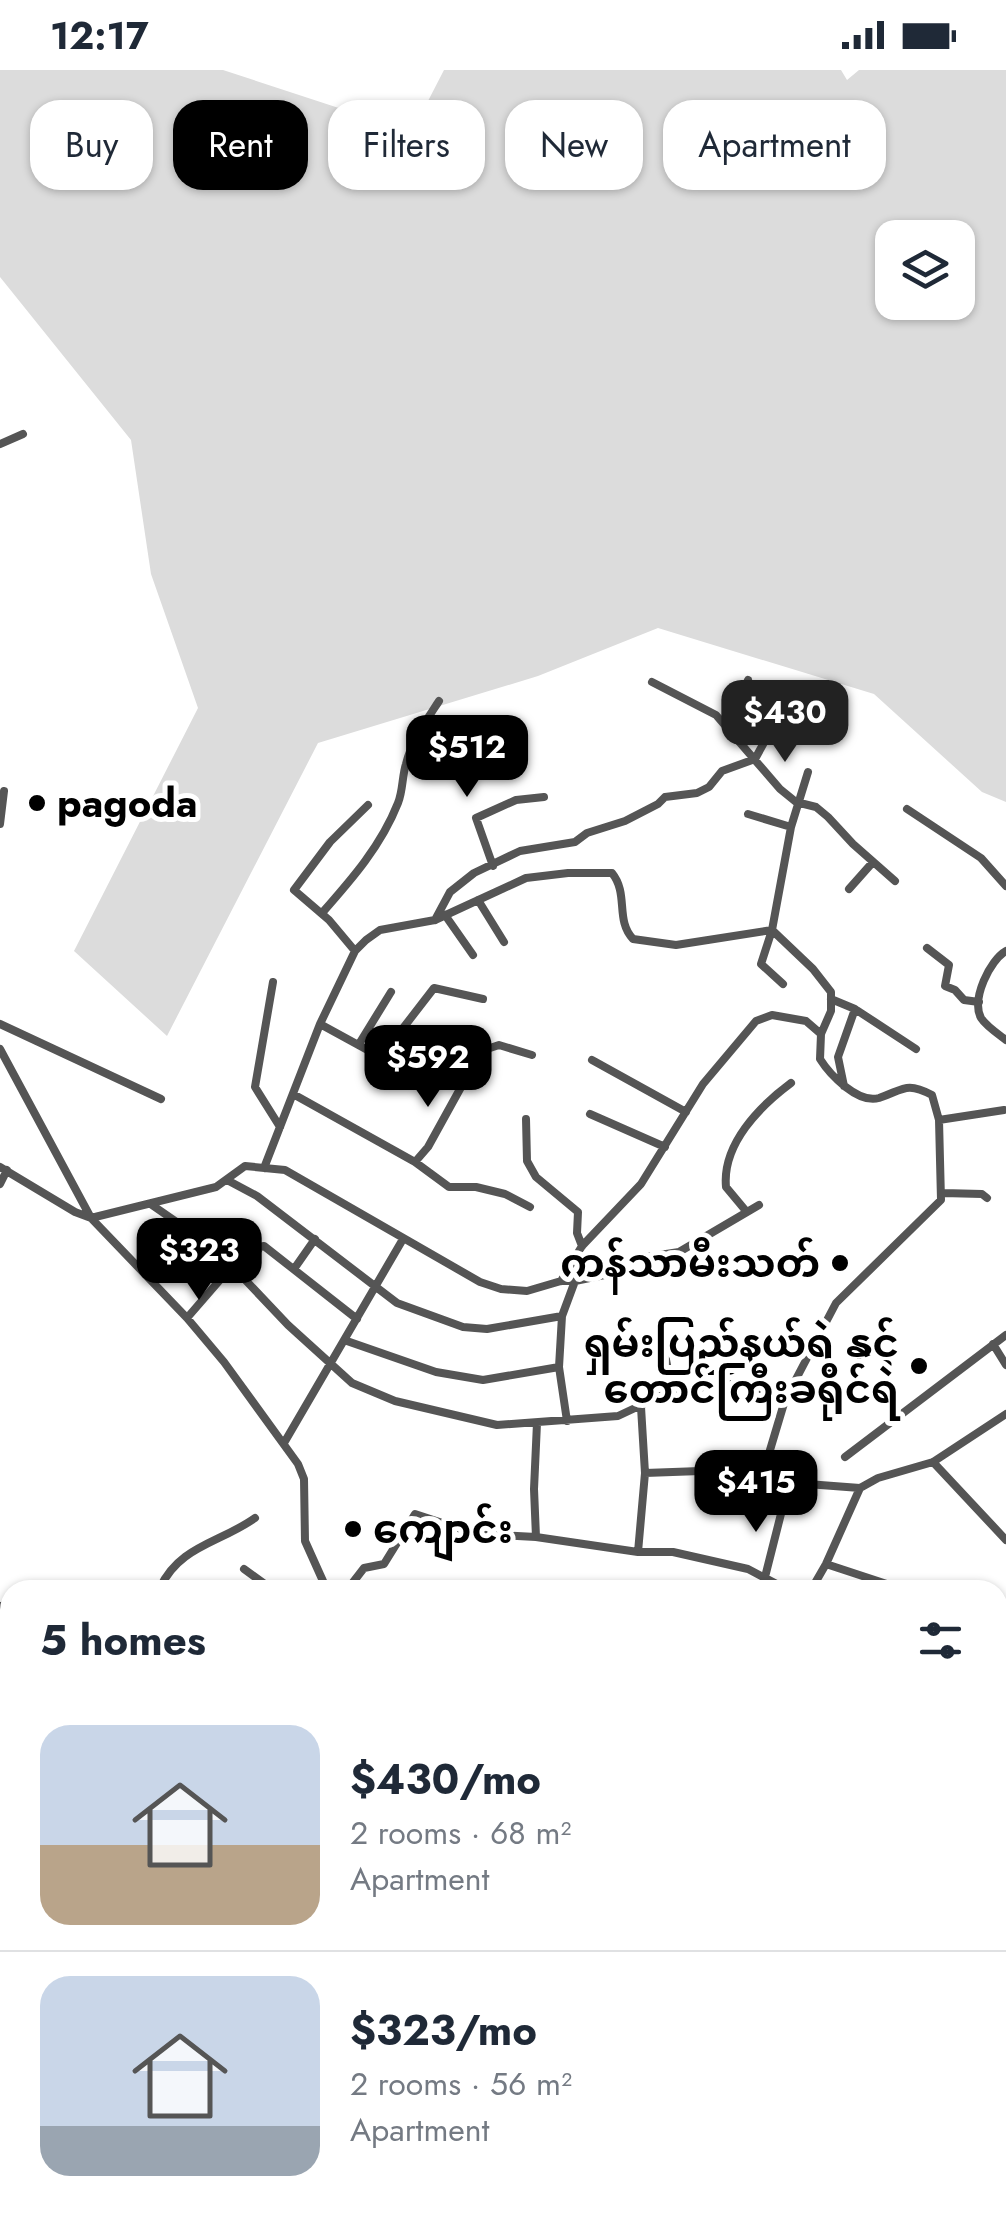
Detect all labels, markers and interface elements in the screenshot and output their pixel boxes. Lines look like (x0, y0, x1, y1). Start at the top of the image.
text: 12:17 (50, 8, 149, 63)
chip: Buy (30, 100, 153, 190)
chip: Rent (173, 100, 308, 190)
chip: Filters (328, 100, 485, 190)
chip: New (505, 100, 643, 190)
chip: Apartment (663, 100, 886, 190)
map controls (875, 220, 975, 320)
button: layers (875, 220, 975, 320)
pin: $430 (726, 680, 844, 765)
text: $430 (743, 689, 827, 735)
pin: $512 (408, 715, 526, 800)
text: $512 (428, 724, 506, 770)
place label: pagoda (57, 774, 197, 832)
marker: pagoda (26, 792, 48, 814)
pin: $592 (369, 1025, 487, 1110)
text: $592 (387, 1034, 469, 1080)
pin: $323 (140, 1218, 258, 1303)
text: $323 (159, 1227, 239, 1273)
place label: ကန်သာမီးသတ် (560, 1234, 820, 1295)
marker: ကန်သာမီးသတ် (829, 1252, 851, 1274)
place label: ရှမ်းပြည်နယ်ရဲ နှင့် တောင်ကြီးခရိုင်ရဲ (584, 1314, 901, 1421)
marker: ရှမ်းပြည်နယ်ရဲ နှင့် တောင်ကြီးခရိုင်ရဲ (908, 1355, 930, 1377)
pin: $415 (697, 1450, 815, 1535)
text: $415 (716, 1459, 796, 1505)
place label: ကျောင်း (373, 1500, 513, 1562)
marker: ကျောင်း (342, 1518, 364, 1540)
text: 5 homes (40, 1610, 206, 1671)
icon: filters (913, 1613, 968, 1668)
text: $430/mo (350, 1749, 541, 1810)
icon: home (120, 1765, 240, 1885)
text: 2 rooms · 68 m² (350, 1810, 571, 1856)
text: Apartment (350, 1856, 489, 1902)
text: $323/mo (350, 2000, 537, 2061)
icon: home (120, 2016, 240, 2136)
text: 2 rooms · 56 m² (350, 2061, 572, 2107)
text: Apartment (350, 2107, 489, 2153)

